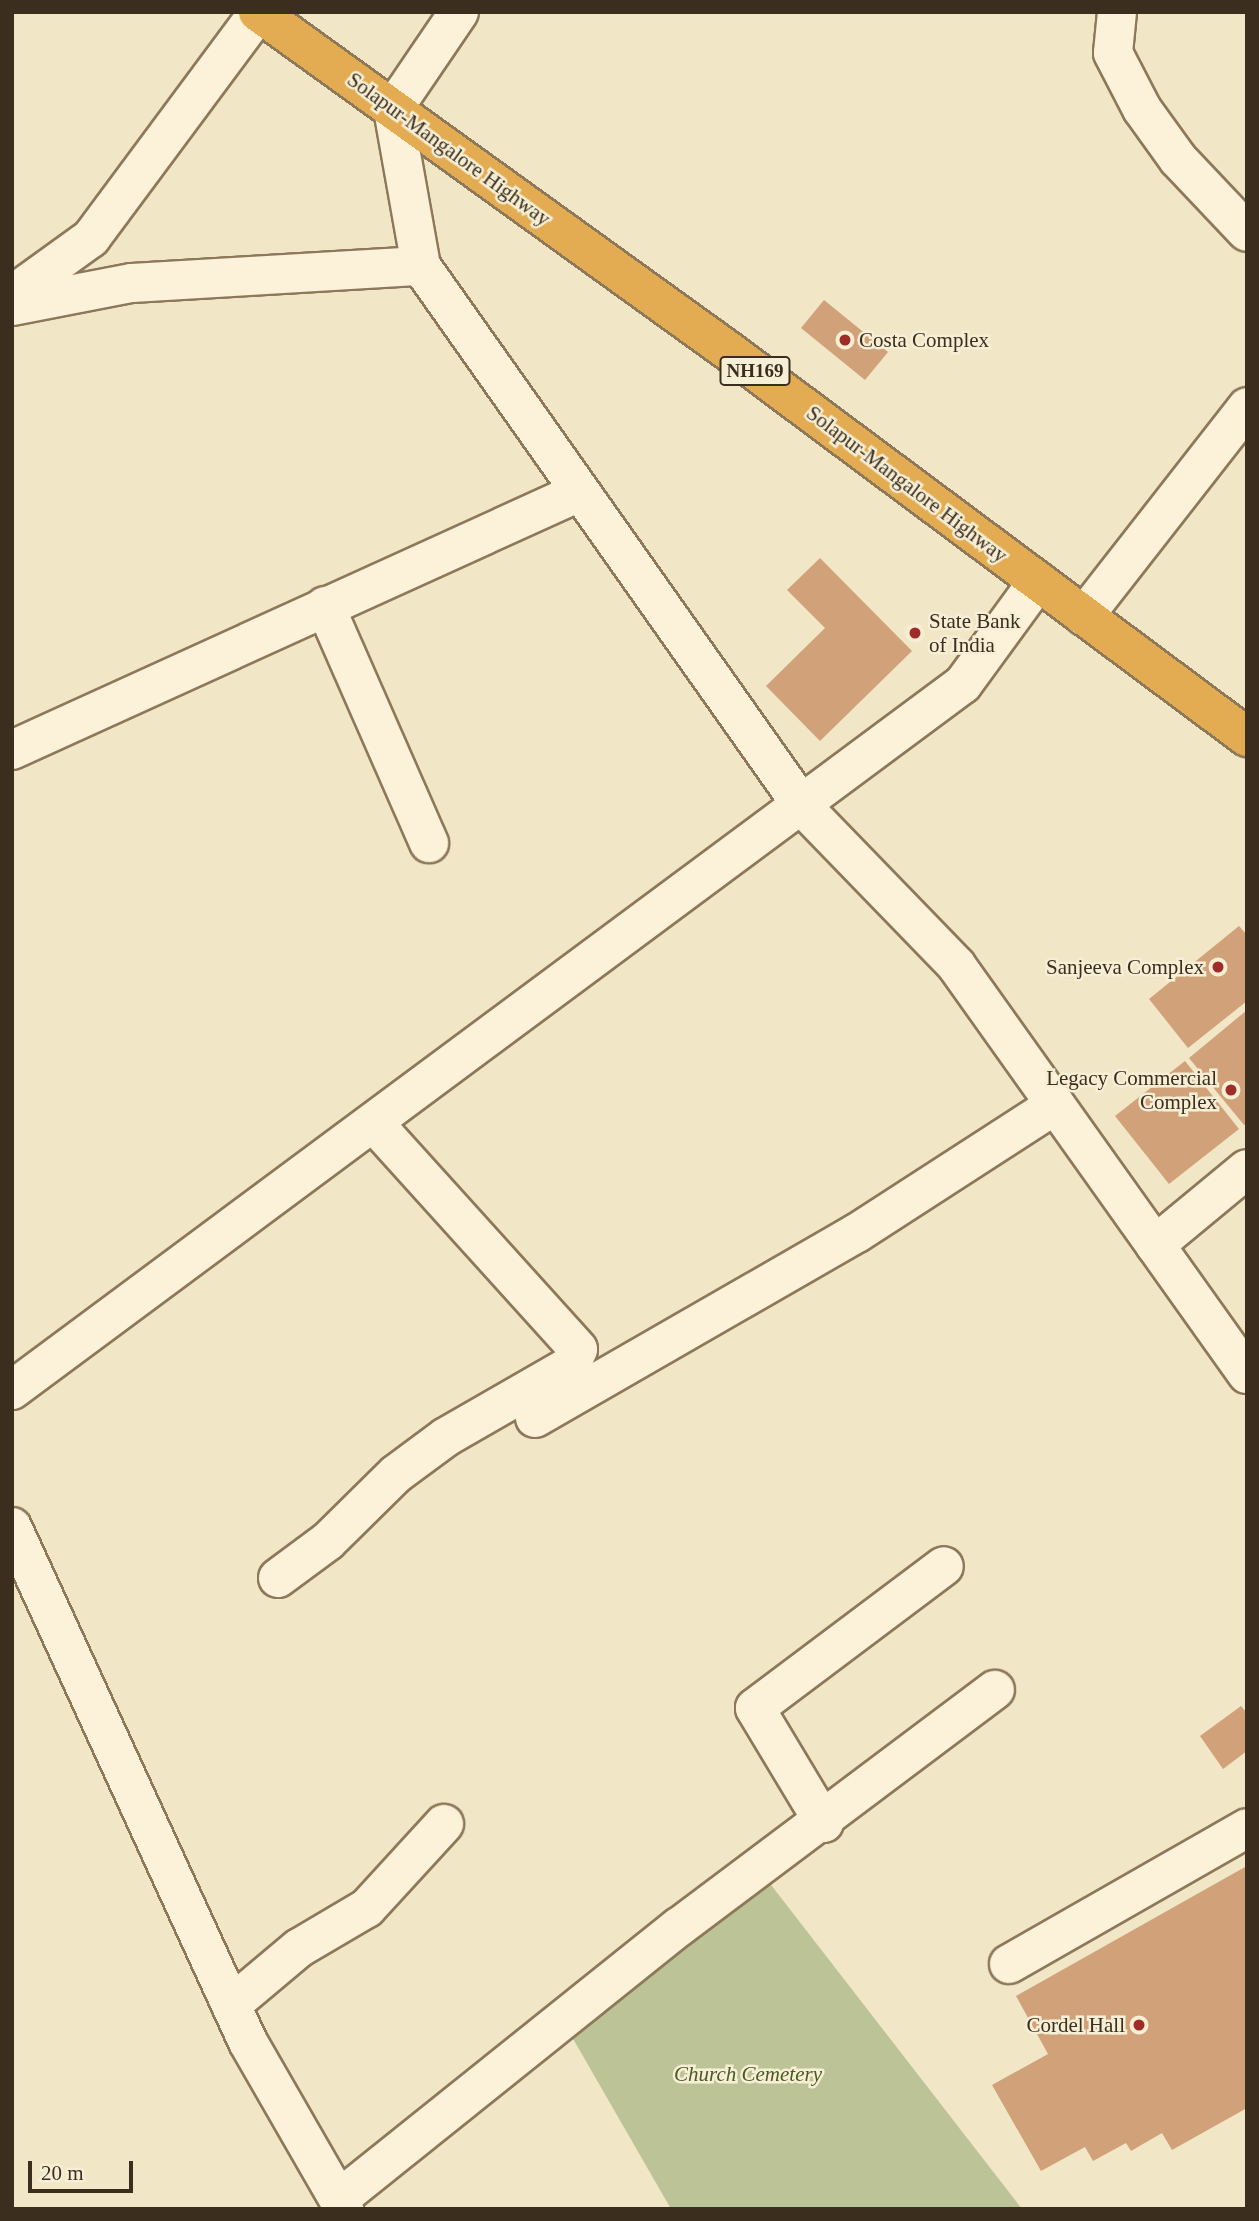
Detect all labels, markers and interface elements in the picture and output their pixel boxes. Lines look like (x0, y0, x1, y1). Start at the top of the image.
street label: Solapur-Mangalore Highway (342, 67, 556, 231)
place label: Costa Complex (859, 327, 989, 353)
marker: Costa Complex (837, 332, 853, 348)
road number: NH169 (718, 356, 792, 386)
street label: Solapur-Mangalore Highway (802, 400, 1012, 568)
place label: State Bank of India (929, 608, 1021, 658)
marker: State Bank of India (907, 625, 923, 641)
place label: Sanjeeva Complex (1046, 954, 1204, 980)
marker: Sanjeeva Complex (1210, 959, 1226, 975)
place label: Legacy Commercial Complex (1046, 1065, 1217, 1115)
marker: Legacy Commercial Complex (1223, 1082, 1239, 1098)
place label: Cordel Hall (1026, 2012, 1125, 2038)
marker: Cordel Hall (1131, 2017, 1147, 2033)
park label: Church Cemetery (674, 2061, 822, 2087)
scale bar (32, 2148, 136, 2192)
text: 20 m (41, 2161, 84, 2185)

